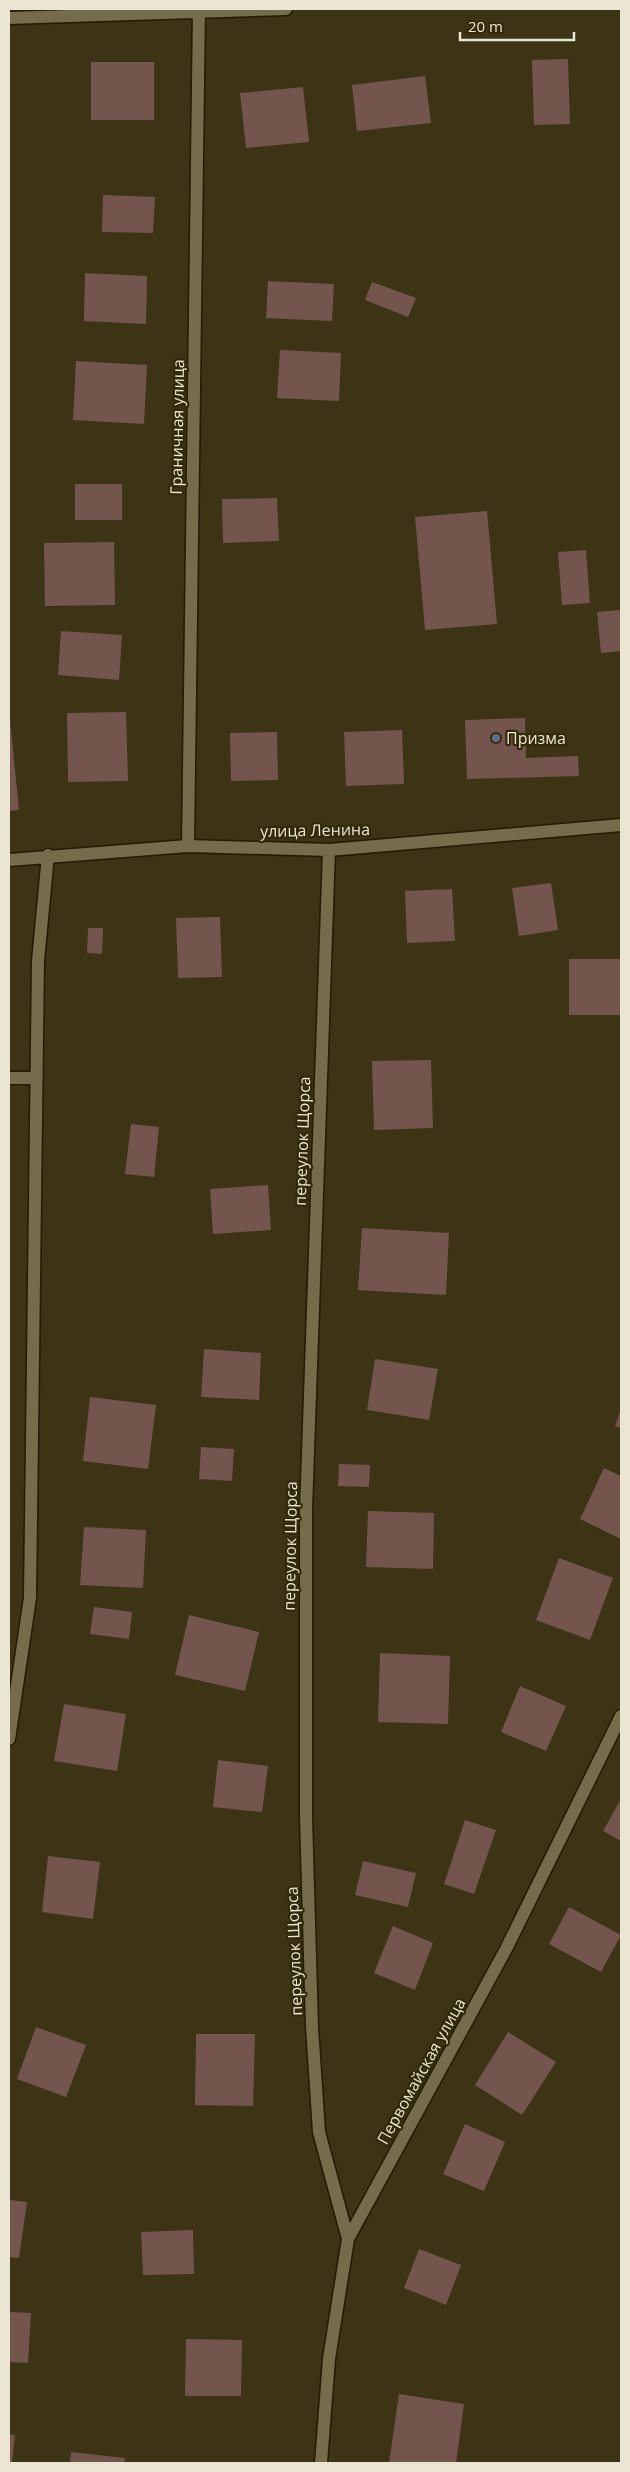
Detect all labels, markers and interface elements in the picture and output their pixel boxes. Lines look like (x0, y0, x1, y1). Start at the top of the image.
scale bar (460, 10, 574, 42)
text: 20 m (468, 16, 503, 36)
street label: Граничная улица (165, 359, 189, 495)
place label: Призма (506, 727, 566, 749)
marker: Призма (490, 732, 502, 744)
street label: улица Ленина (260, 818, 370, 842)
street label: переулок Щорса (289, 1076, 315, 1206)
street label: переулок Щорса (278, 1481, 302, 1611)
street label: переулок Щорса (281, 1886, 307, 2016)
street label: Первомайская улица (372, 1994, 470, 2148)

